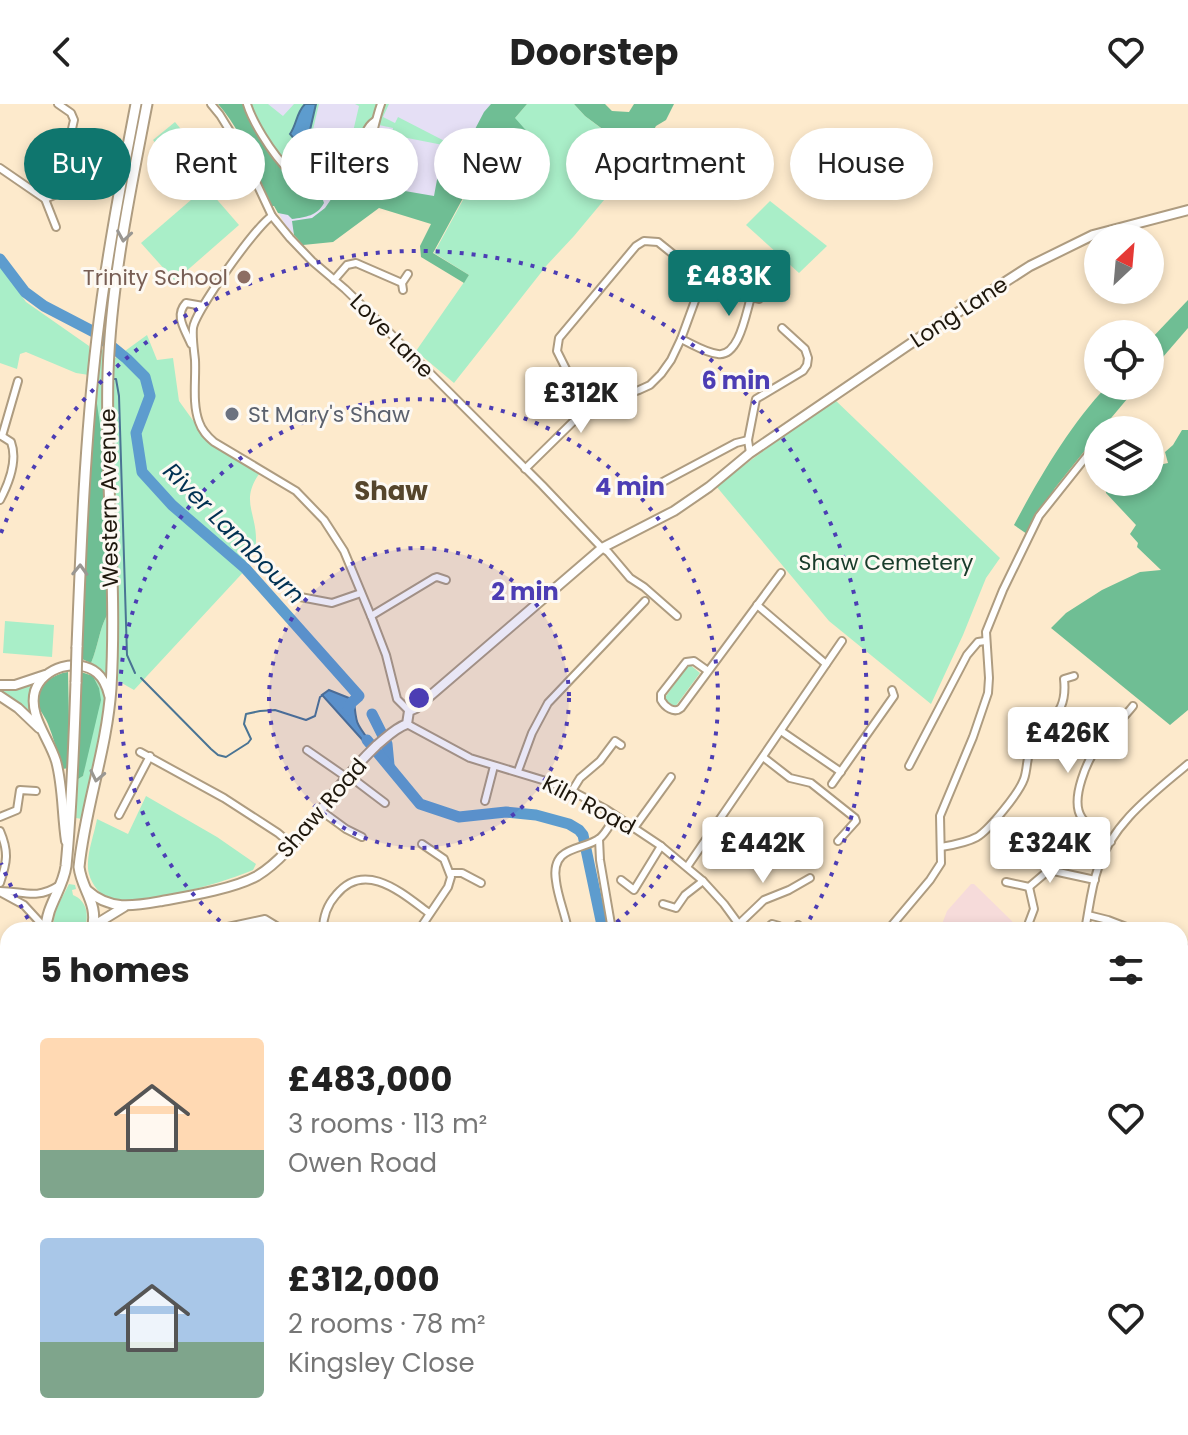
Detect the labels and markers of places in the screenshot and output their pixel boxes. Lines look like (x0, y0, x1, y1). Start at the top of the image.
pin: £483K (673, 250, 785, 318)
place label: Trinity School (83, 262, 228, 293)
marker: Trinity School (235, 268, 253, 286)
pin: £312K (525, 367, 637, 435)
place label: St Mary's Shaw (248, 399, 410, 430)
marker: St Mary's Shaw (223, 405, 241, 423)
centre of rings (405, 684, 433, 712)
pin: £426K (1012, 707, 1124, 775)
pin: £442K (707, 817, 819, 885)
pin: £324K (994, 817, 1106, 885)

